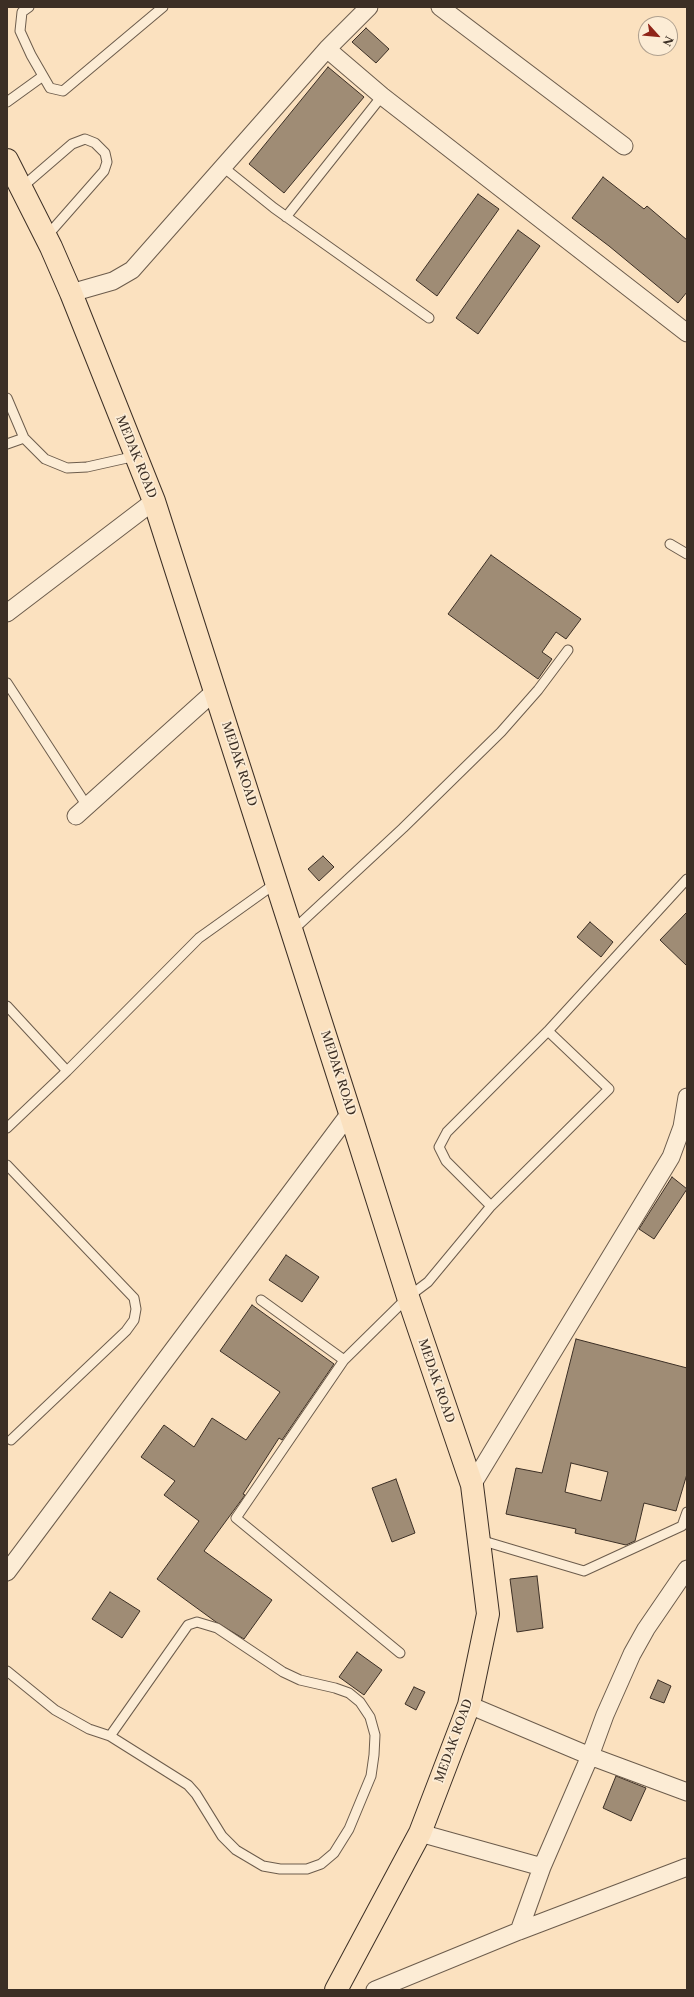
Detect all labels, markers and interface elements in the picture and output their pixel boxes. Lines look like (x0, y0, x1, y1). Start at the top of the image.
north arrow (638, 16, 678, 56)
text: N (659, 34, 676, 48)
street label: MEDAK ROAD (113, 413, 159, 501)
street label: MEDAK ROAD (219, 720, 259, 808)
street label: MEDAK ROAD (318, 1029, 358, 1117)
street label: MEDAK ROAD (415, 1337, 457, 1425)
street label: MEDAK ROAD (432, 1697, 476, 1785)

